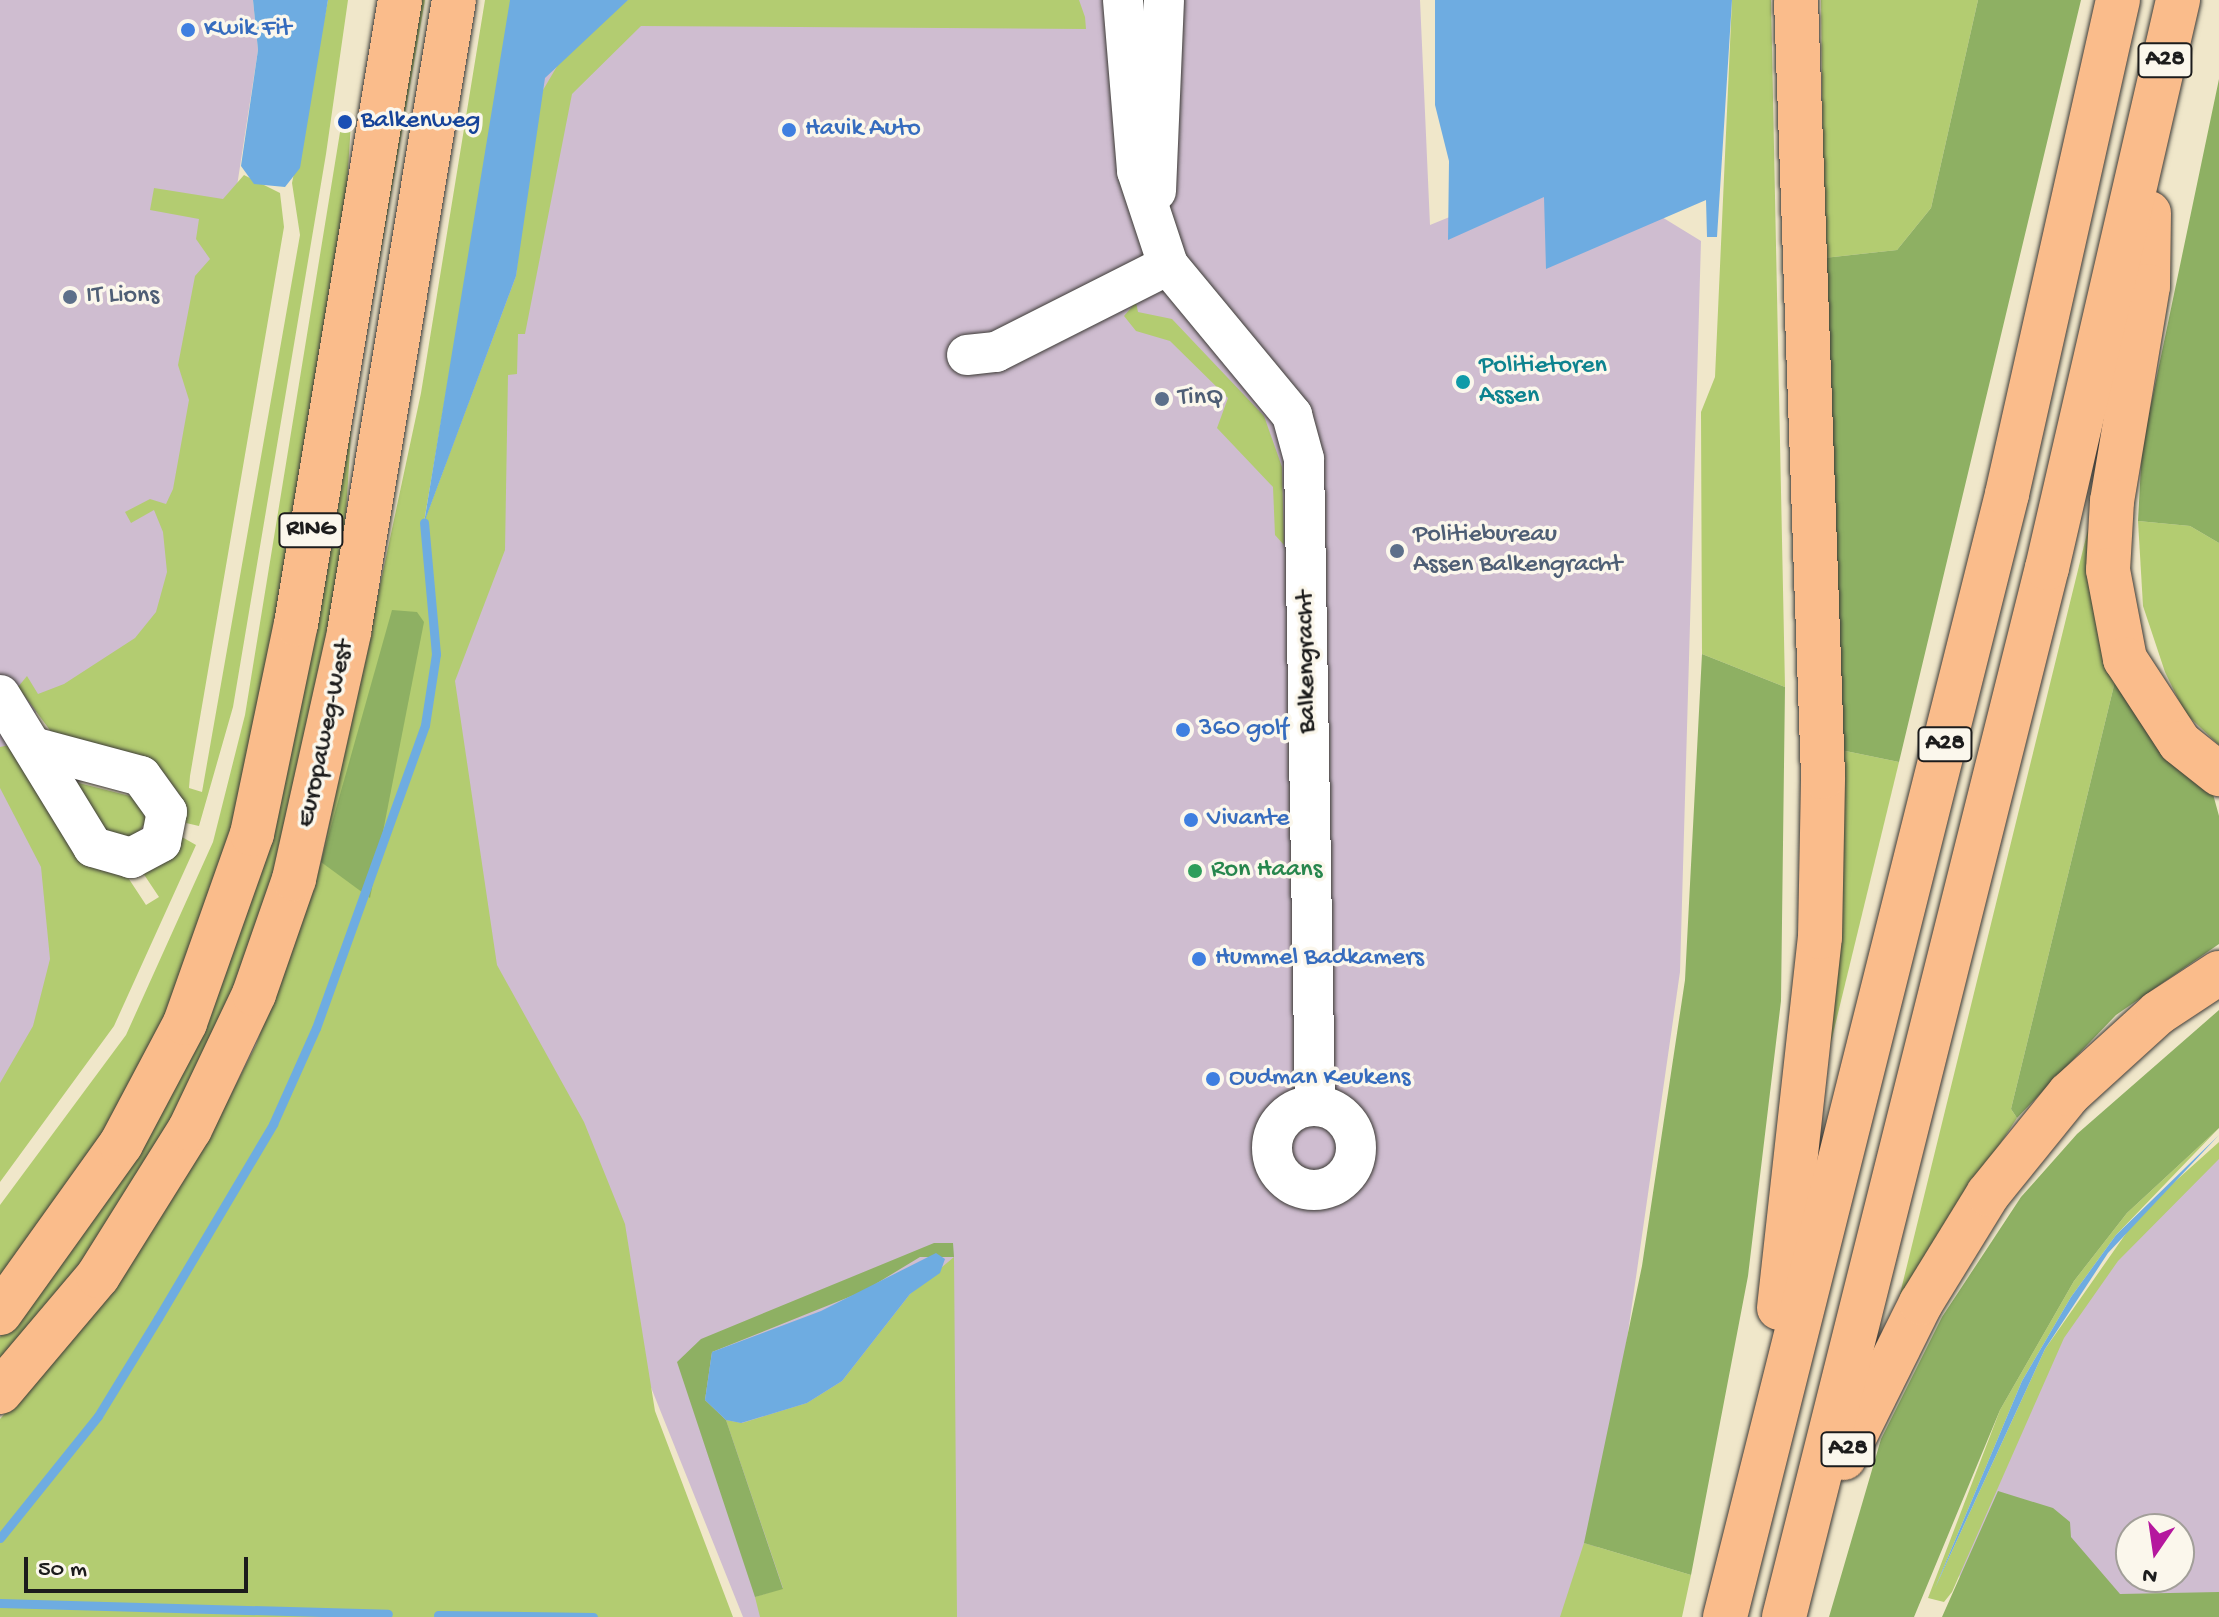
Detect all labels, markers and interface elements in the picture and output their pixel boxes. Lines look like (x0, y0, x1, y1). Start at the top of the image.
place label: Kwik Fit (204, 14, 291, 46)
marker: Kwik Fit (179, 21, 197, 39)
road number: A28 (2137, 40, 2193, 80)
place label: Balkenweg (361, 106, 480, 138)
marker: Balkenweg (336, 113, 354, 131)
place label: Havik Auto (805, 114, 921, 146)
marker: Havik Auto (780, 121, 798, 139)
place label: IT Lions (86, 281, 159, 313)
marker: IT Lions (61, 288, 79, 306)
place label: Politietoren Assen (1479, 351, 1607, 412)
marker: Politietoren Assen (1454, 373, 1472, 391)
place label: TinQ (1178, 383, 1223, 415)
marker: TinQ (1153, 390, 1171, 408)
road number: RING (277, 510, 345, 550)
place label: Politiebureau Assen Balkengracht (1413, 520, 1622, 582)
marker: Politiebureau Assen Balkengracht (1388, 542, 1406, 560)
street label: Balkengracht (1291, 590, 1325, 734)
street label: Europaweg-West (292, 638, 362, 830)
place label: 360 golf (1199, 714, 1289, 746)
marker: 360 golf (1174, 721, 1192, 739)
road number: A28 (1917, 724, 1973, 764)
place label: Vivante (1207, 804, 1289, 836)
marker: Vivante (1182, 811, 1200, 829)
place label: Ron Haans (1211, 855, 1322, 887)
marker: Ron Haans (1186, 862, 1204, 880)
place label: Hummel Badkamers (1215, 943, 1424, 975)
marker: Hummel Badkamers (1190, 950, 1208, 968)
place label: Oudman Keukens (1229, 1063, 1410, 1095)
marker: Oudman Keukens (1204, 1070, 1222, 1088)
road number: A28 (1820, 1429, 1876, 1469)
north arrow (2115, 1513, 2195, 1593)
scale bar (28, 1541, 252, 1591)
text: 50 m (38, 1556, 87, 1585)
text: N (2140, 1560, 2160, 1589)

